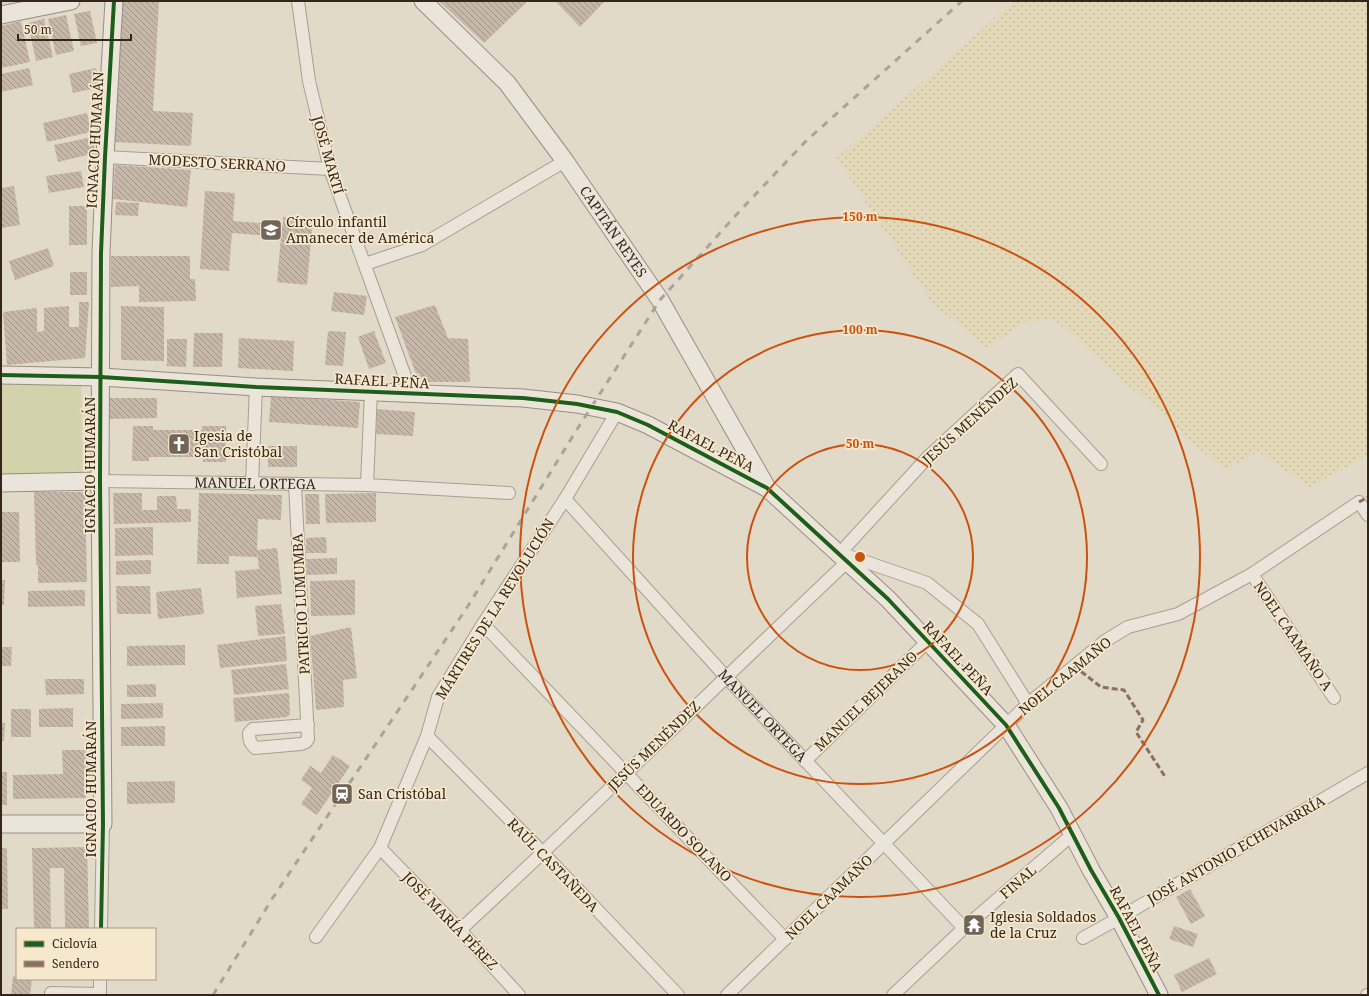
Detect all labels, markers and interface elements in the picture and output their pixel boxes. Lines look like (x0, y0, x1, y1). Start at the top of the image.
scale bar (18, 16, 131, 42)
text: 50 m (24, 21, 52, 38)
street label: IGNACIO HUMARÁN (81, 71, 108, 209)
street label: JOSÉ MARTÍ (308, 112, 349, 196)
street label: MODESTO SERRANO (148, 149, 286, 176)
street label: CAPITÁN REYES (576, 182, 652, 281)
text: 150 m (842, 208, 878, 225)
place label: Círculo infantil Amanecer de América (286, 212, 434, 247)
school or university icon: Círculo infantil Amanecer de América (258, 217, 284, 243)
text: 100 m (842, 321, 878, 338)
street label: RAFAEL PEÑA (334, 369, 430, 392)
street label: JESÚS MENÉNDEZ (917, 373, 1021, 469)
street label: IGNACIO HUMARÁN (80, 396, 99, 534)
street label: RAFAEL PEÑA (665, 415, 758, 476)
place label: Igesia de San Cristóbal (194, 426, 283, 461)
church icon: Igesia de San Cristóbal (166, 431, 192, 457)
text: 50 m (846, 435, 874, 452)
street label: MANUEL ORTEGA (194, 472, 316, 493)
street label: MÁRTIRES DE LA REVOLUCIÓN (431, 514, 559, 703)
street label: PATRICIO LUMUMBA (287, 533, 314, 675)
centre of rings (853, 550, 867, 564)
street label: NOEL CAAMAÑO A (1250, 577, 1337, 694)
street label: RAFAEL PEÑA (919, 616, 998, 699)
street label: NOEL CAAMAÑO (1014, 632, 1115, 719)
street label: MANUEL BEJERANO (810, 646, 921, 755)
street label: MANUEL ORTEGA (714, 665, 812, 766)
street label: JESÚS MENÉNDEZ (603, 697, 704, 795)
street label: IGNACIO HUMARÁN (81, 720, 100, 858)
street label: EDUARDO SOLANO (633, 779, 736, 886)
station icon: San Cristóbal (329, 781, 355, 807)
place label: San Cristóbal (358, 784, 447, 803)
street label: JOSÉ ANTONIO ECHEVARRRÍA (1143, 791, 1328, 909)
street label: RAÚL CASTAÑEDA (504, 814, 603, 916)
street label: NOEL CAAMAÑO (781, 850, 876, 943)
street label: FINAL (995, 860, 1040, 903)
street label: JOSÉ MARÍA PÉREZ (398, 867, 502, 974)
street label: RAFAEL PEÑA (1106, 882, 1167, 975)
place label: Iglesia Soldados de la Cruz (990, 907, 1096, 942)
temple icon: Iglesia Soldados de la Cruz (961, 912, 987, 938)
legend (16, 928, 156, 980)
text: Ciclovía (52, 935, 98, 952)
text: Sendero (52, 955, 99, 972)

